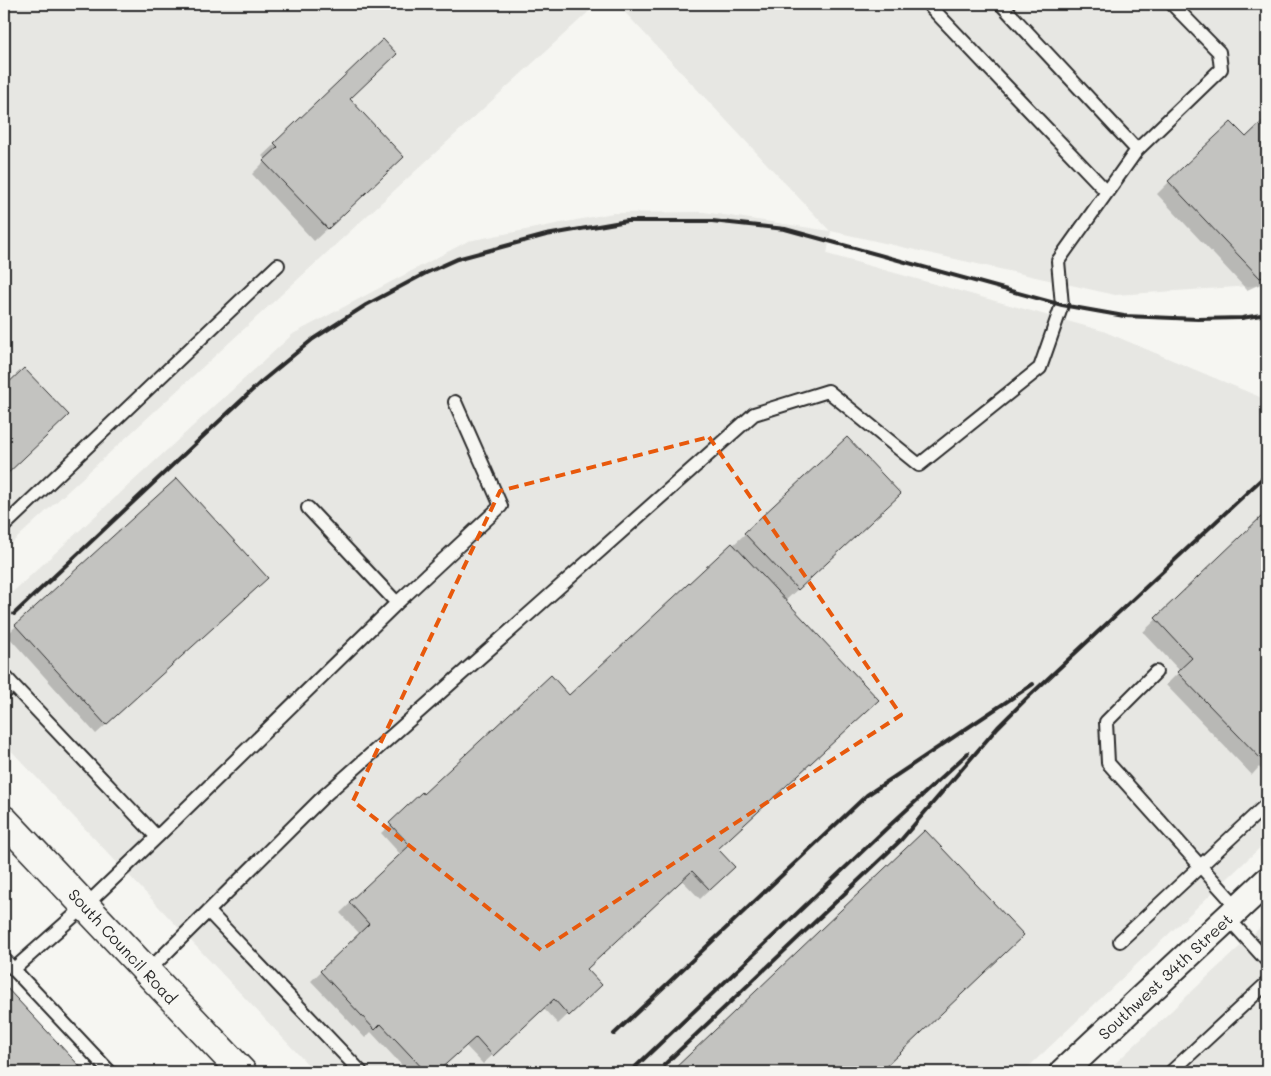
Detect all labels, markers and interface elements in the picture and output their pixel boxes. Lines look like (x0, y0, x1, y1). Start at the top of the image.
street label: South Council Road (64, 884, 182, 1008)
street label: Southwest 34th Street (1093, 908, 1237, 1044)

